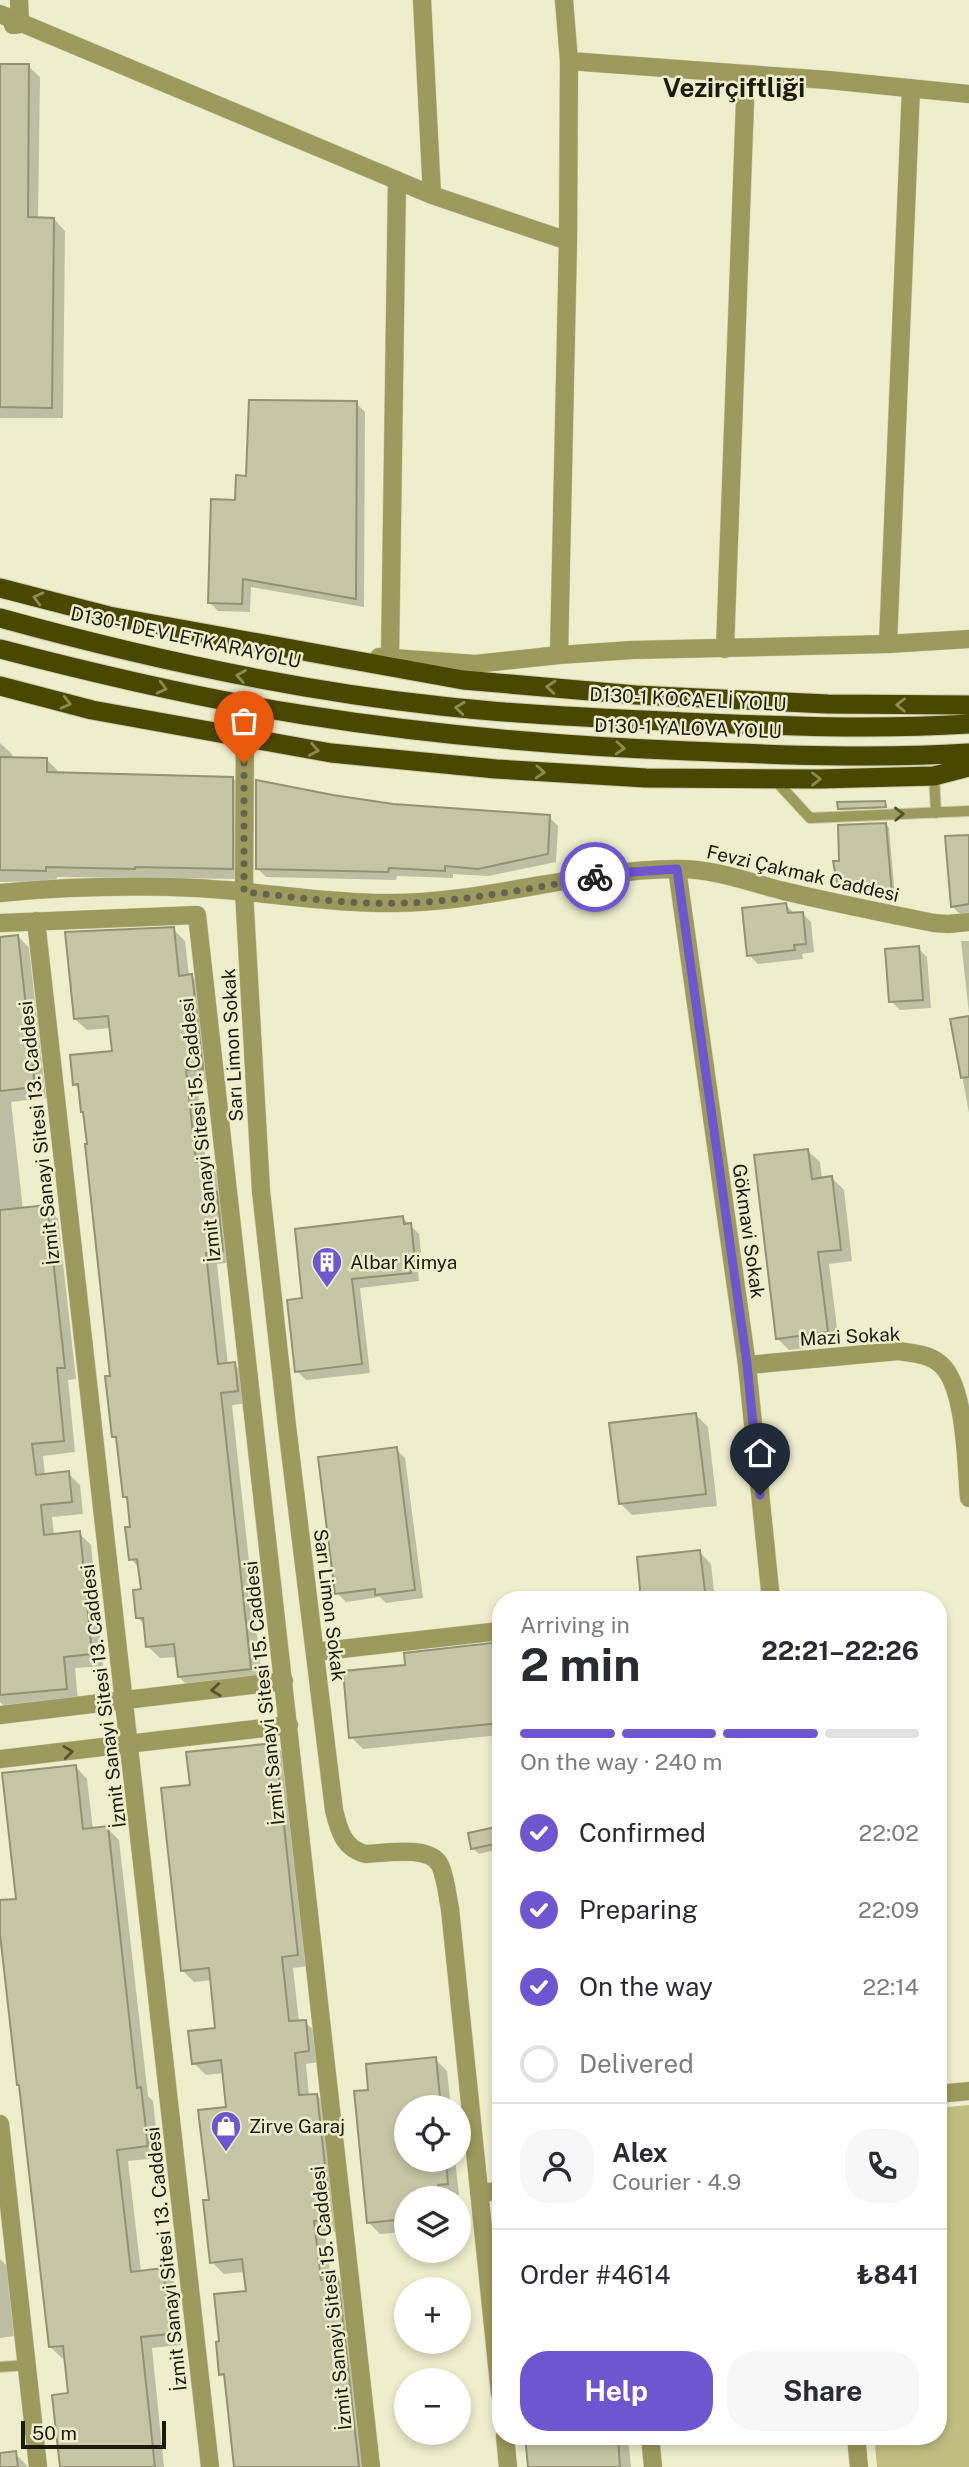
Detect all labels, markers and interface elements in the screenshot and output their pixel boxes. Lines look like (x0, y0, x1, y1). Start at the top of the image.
district label: Vezirçiftliği (663, 72, 805, 103)
one-way arrow (32, 592, 44, 606)
street label: D130-1 DEVLETKARAYOLU (69, 602, 303, 672)
one-way arrow (235, 669, 247, 684)
one-way arrow (155, 680, 167, 694)
one-way arrow (545, 680, 556, 695)
street label: D130-1 KOCAELİ YOLU (589, 683, 787, 715)
pin (214, 691, 274, 763)
one-way arrow (60, 695, 72, 709)
one-way arrow (895, 697, 906, 713)
one-way arrow (455, 701, 466, 716)
icon: bag (225, 702, 263, 740)
street label: D130-1 YALOVA YOLU (594, 714, 782, 742)
one-way arrow (614, 740, 625, 755)
one-way arrow (308, 741, 320, 756)
one-way arrow (535, 764, 546, 779)
one-way arrow (812, 771, 822, 787)
one-way arrow (894, 807, 905, 822)
street label: Fevzi Çakmak Caddesi (705, 840, 901, 906)
courier (560, 842, 630, 912)
icon: bike (576, 858, 614, 896)
street label: Sarı Limon Sokak (217, 967, 247, 1122)
street label: İzmit Sanayi Sitesi 15. Caddesi (175, 997, 225, 1263)
street label: İzmit Sanayi Sitesi 13. Caddesi (14, 1000, 64, 1266)
street label: Gökmavi Sokak (729, 1162, 769, 1300)
building icon: Albar Kimya (310, 1245, 344, 1289)
place label: Albar Kimya (350, 1251, 457, 1273)
street label: Mazi Sokak (799, 1322, 901, 1350)
pin (730, 1423, 790, 1495)
icon: home (741, 1434, 779, 1472)
street label: Sarı Limon Sokak (310, 1528, 350, 1683)
street label: İzmit Sanayi Sitesi 15. Caddesi (239, 1560, 289, 1826)
street label: İzmit Sanayi Sitesi 13. Caddesi (76, 1563, 130, 1829)
text: Arriving in (520, 1611, 630, 1638)
text: 22:21–22:26 (761, 1635, 919, 1666)
text: 2 min (520, 1637, 640, 1691)
one-way arrow (210, 1682, 222, 1697)
one-way arrow (62, 1744, 74, 1759)
text: On the way · 240 m (520, 1748, 722, 1775)
icon: check (520, 1814, 558, 1852)
text: Confirmed (579, 1817, 706, 1848)
text: 22:02 (859, 1819, 919, 1846)
icon: check (520, 1891, 558, 1929)
text: Preparing (579, 1894, 698, 1925)
text: 22:09 (858, 1896, 919, 1923)
icon: check (520, 1968, 558, 2006)
text: On the way (579, 1971, 713, 2002)
text: 22:14 (863, 1973, 919, 2000)
text: Delivered (579, 2048, 694, 2079)
map controls (394, 2095, 471, 2445)
button: locate (394, 2095, 471, 2172)
shop icon: Zirve Garaj (209, 2109, 243, 2153)
place label: Zirve Garaj (249, 2115, 345, 2137)
street label: İzmit Sanayi Sitesi 13. Caddesi (141, 2126, 191, 2392)
button: person (520, 2129, 594, 2203)
button: phone (845, 2129, 919, 2203)
text: Alex (612, 2137, 668, 2168)
street label: İzmit Sanayi Sitesi 15. Caddesi (306, 2165, 356, 2431)
text: Courier · 4.9 (612, 2168, 741, 2195)
button: layers (394, 2186, 471, 2263)
text: Order #4614 (520, 2259, 671, 2290)
text: ₺841 (856, 2259, 919, 2290)
button: + (394, 2277, 471, 2354)
button: Help (520, 2351, 713, 2431)
button: Share (727, 2351, 919, 2431)
button: − (394, 2368, 471, 2445)
scale bar (21, 2418, 166, 2450)
text: 50 m (32, 2422, 77, 2444)

